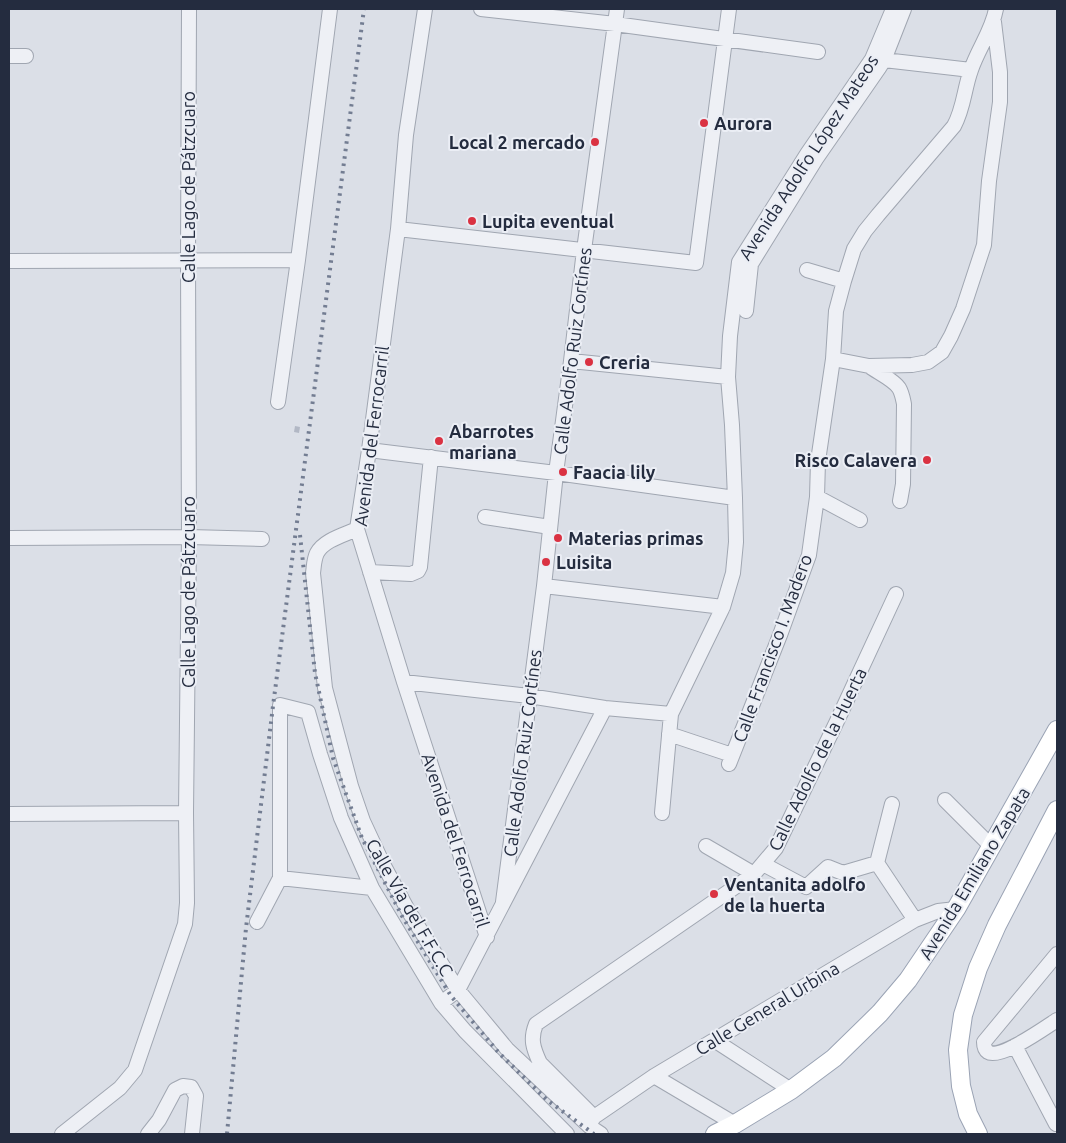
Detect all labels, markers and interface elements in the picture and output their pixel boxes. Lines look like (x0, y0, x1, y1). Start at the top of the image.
street label: Avenida Adolfo López Mateos (734, 51, 882, 263)
street label: Calle Lago de Pátzcuaro (178, 91, 198, 283)
place label: Aurora (714, 113, 772, 133)
marker: Aurora (698, 117, 710, 129)
place label: Local 2 mercado (449, 132, 585, 152)
marker: Local 2 mercado (589, 136, 601, 148)
place label: Lupita eventual (482, 211, 614, 231)
marker: Lupita eventual (466, 215, 478, 227)
street label: Calle Adolfo Ruiz Cortínes (549, 246, 595, 456)
street label: Avenida del Ferrocarril (350, 344, 392, 527)
place label: Creria (599, 352, 650, 372)
marker: Creria (583, 356, 595, 368)
place label: Abarrotes mariana (449, 421, 534, 462)
marker: Abarrotes mariana (433, 435, 445, 447)
place label: Risco Calavera (795, 450, 917, 470)
marker: Risco Calavera (921, 454, 933, 466)
place label: Faacia lily (573, 462, 656, 482)
marker: Faacia lily (557, 466, 569, 478)
street label: Calle Lago de Pátzcuaro (178, 496, 198, 688)
place label: Materias primas (568, 528, 704, 548)
marker: Materias primas (552, 532, 564, 544)
street label: Calle Francisco I. Madero (729, 551, 815, 745)
place label: Luisita (556, 552, 612, 572)
marker: Luisita (540, 556, 552, 568)
street label: Calle Adolfo Ruiz Cortínes (499, 648, 545, 858)
street label: Calle Adolfo de la Huerta (764, 664, 870, 854)
street label: Avenida del Ferrocarril (418, 750, 494, 930)
street label: Avenida Emiliano Zapata (915, 783, 1033, 963)
street label: Calle Vía del F.F.C.C (363, 835, 457, 979)
place label: Ventanita adolfo de la huerta (724, 874, 866, 915)
marker: Ventanita adolfo de la huerta (708, 888, 720, 900)
street label: Calle General Urbina (691, 957, 843, 1059)

